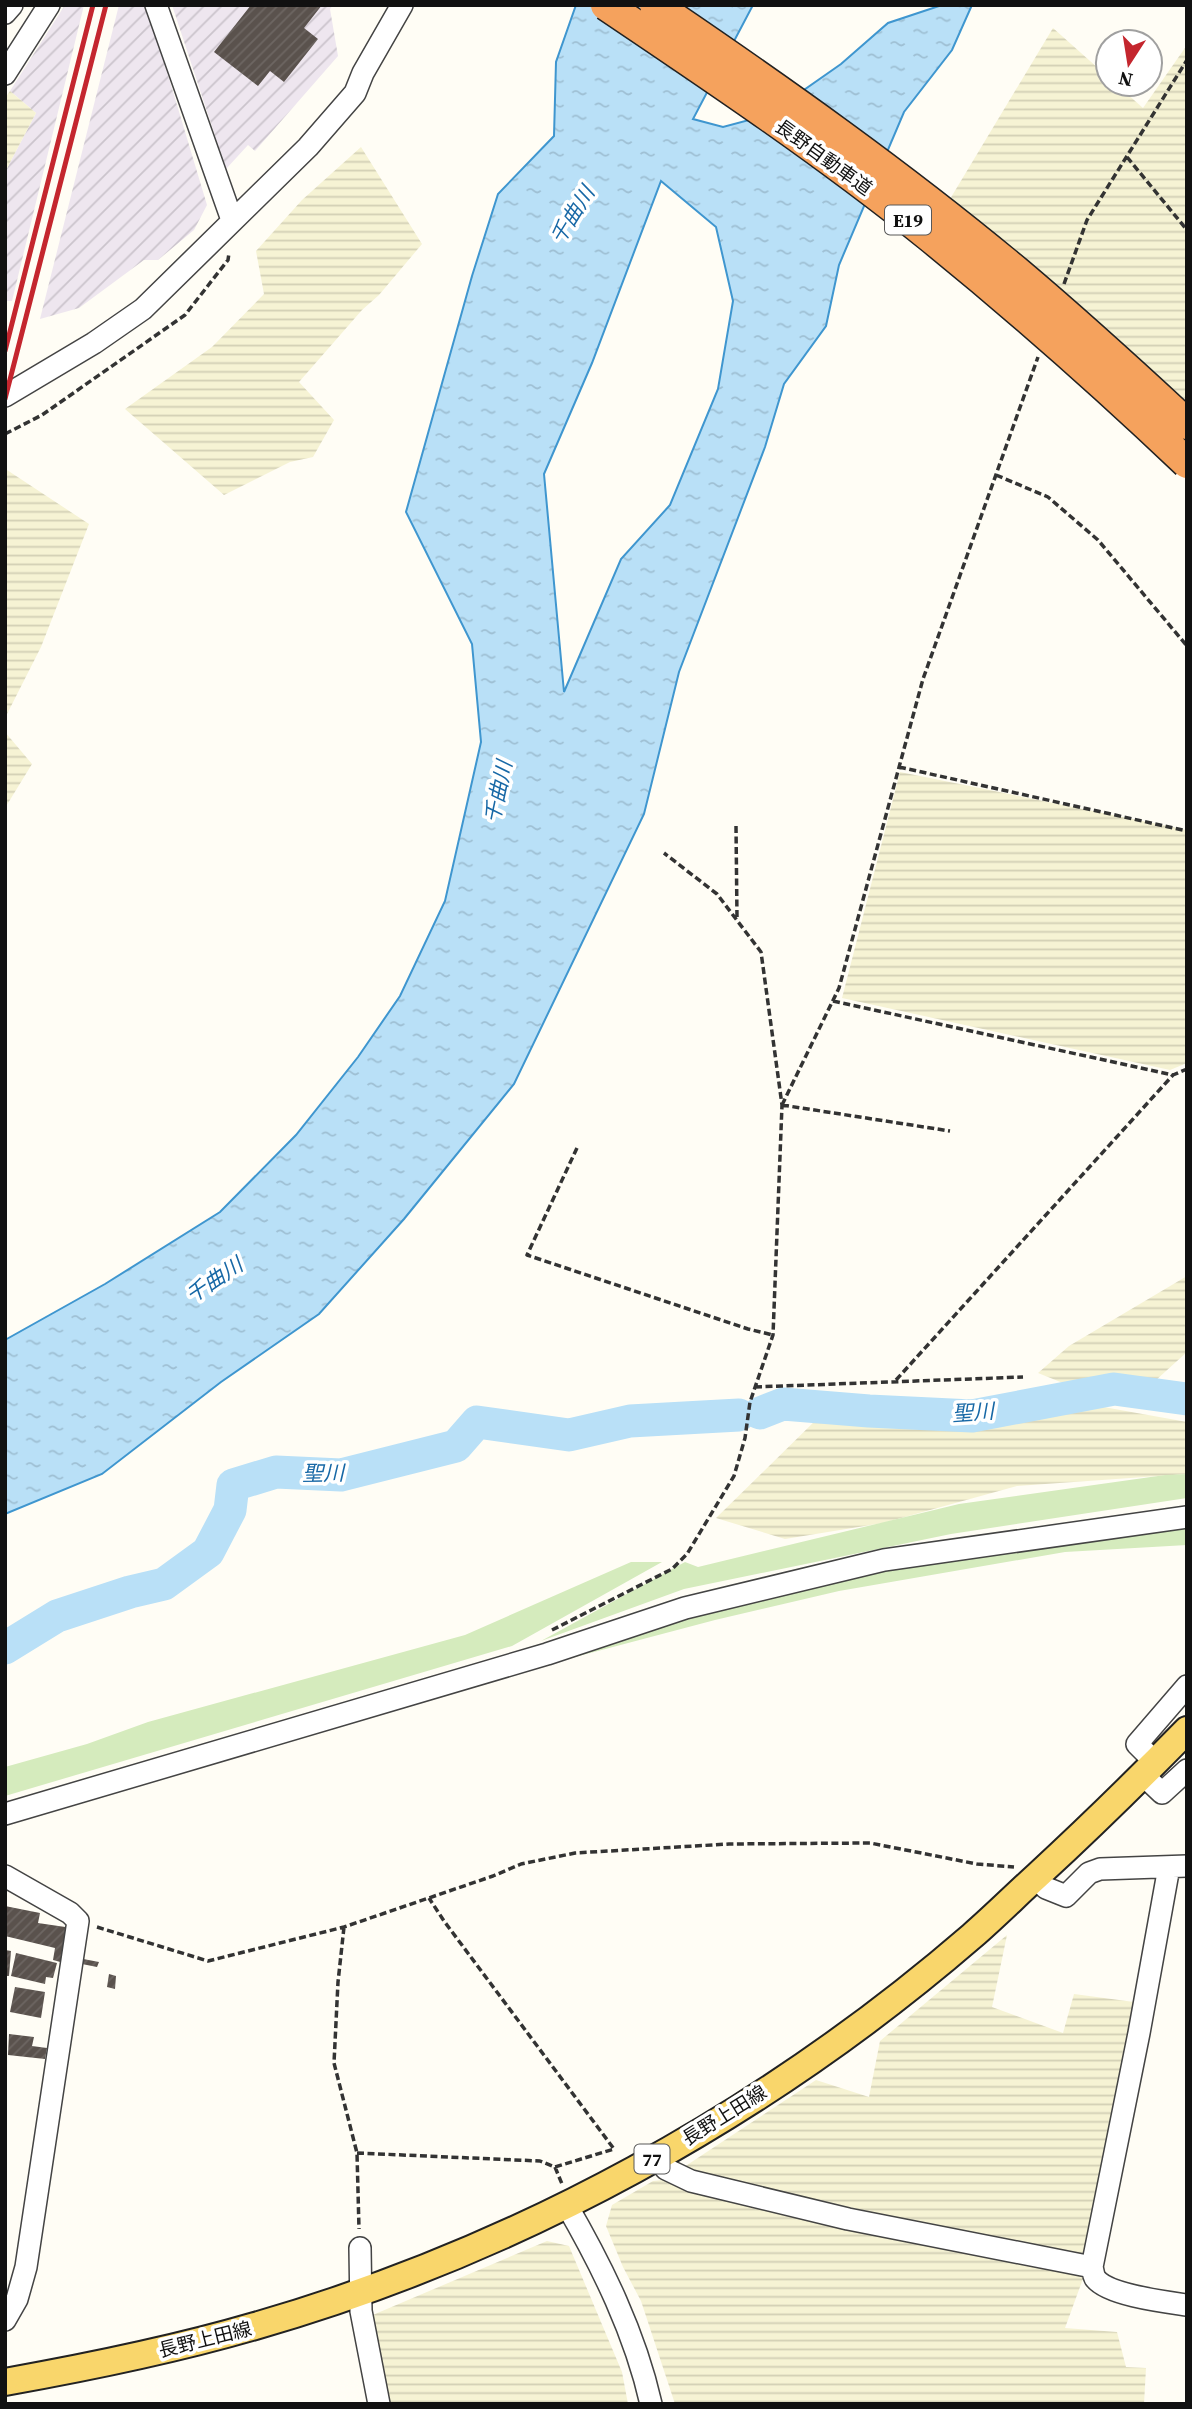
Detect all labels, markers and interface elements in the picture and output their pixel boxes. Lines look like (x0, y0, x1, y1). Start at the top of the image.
north arrow (1094, 28, 1164, 98)
text: N (1116, 65, 1135, 94)
street label: 長野自動車道 (770, 113, 878, 201)
water label: 千曲川 (543, 179, 602, 249)
road number: E19 (885, 205, 931, 234)
water label: 千曲川 (477, 756, 519, 826)
water label: 千曲川 (180, 1249, 250, 1310)
water label: 聖川 (951, 1396, 997, 1428)
water label: 聖川 (302, 1458, 346, 1488)
street label: 長野上田線 (677, 2079, 771, 2151)
road number: 77 (634, 2144, 670, 2174)
street label: 長野上田線 (156, 2315, 254, 2363)

